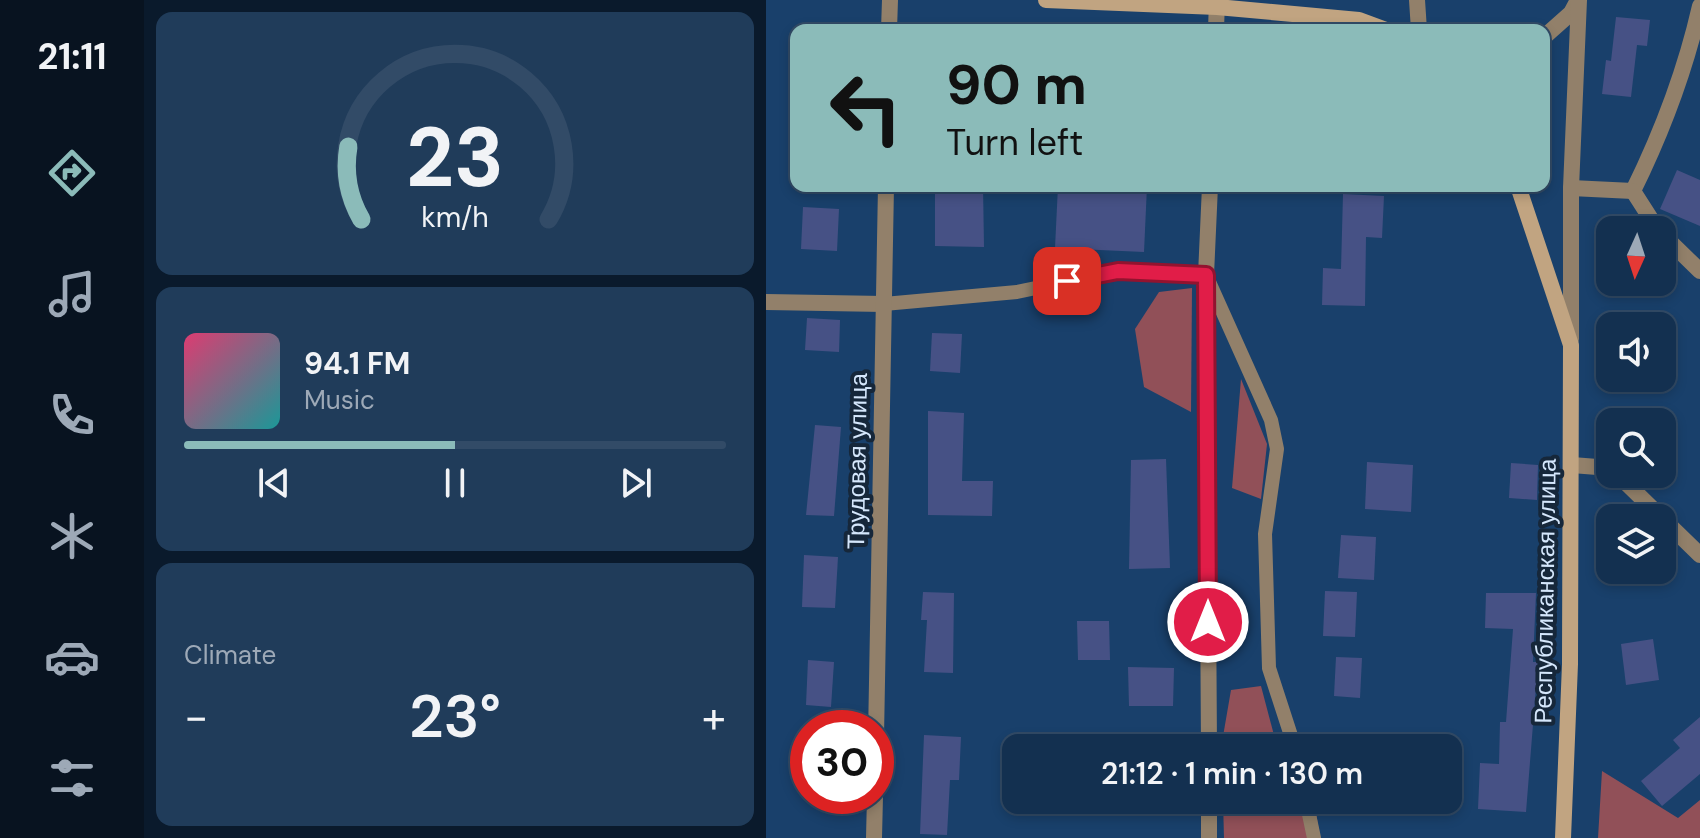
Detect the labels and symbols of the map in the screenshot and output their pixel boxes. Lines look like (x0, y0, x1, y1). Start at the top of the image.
north arrow (1596, 216, 1676, 296)
pin (1033, 247, 1101, 315)
street label: Трудовая улица (840, 372, 874, 549)
street label: Республиканская улица (1527, 458, 1563, 724)
position arrow (1166, 580, 1250, 664)
speed limit sign: 30 (790, 710, 894, 814)

